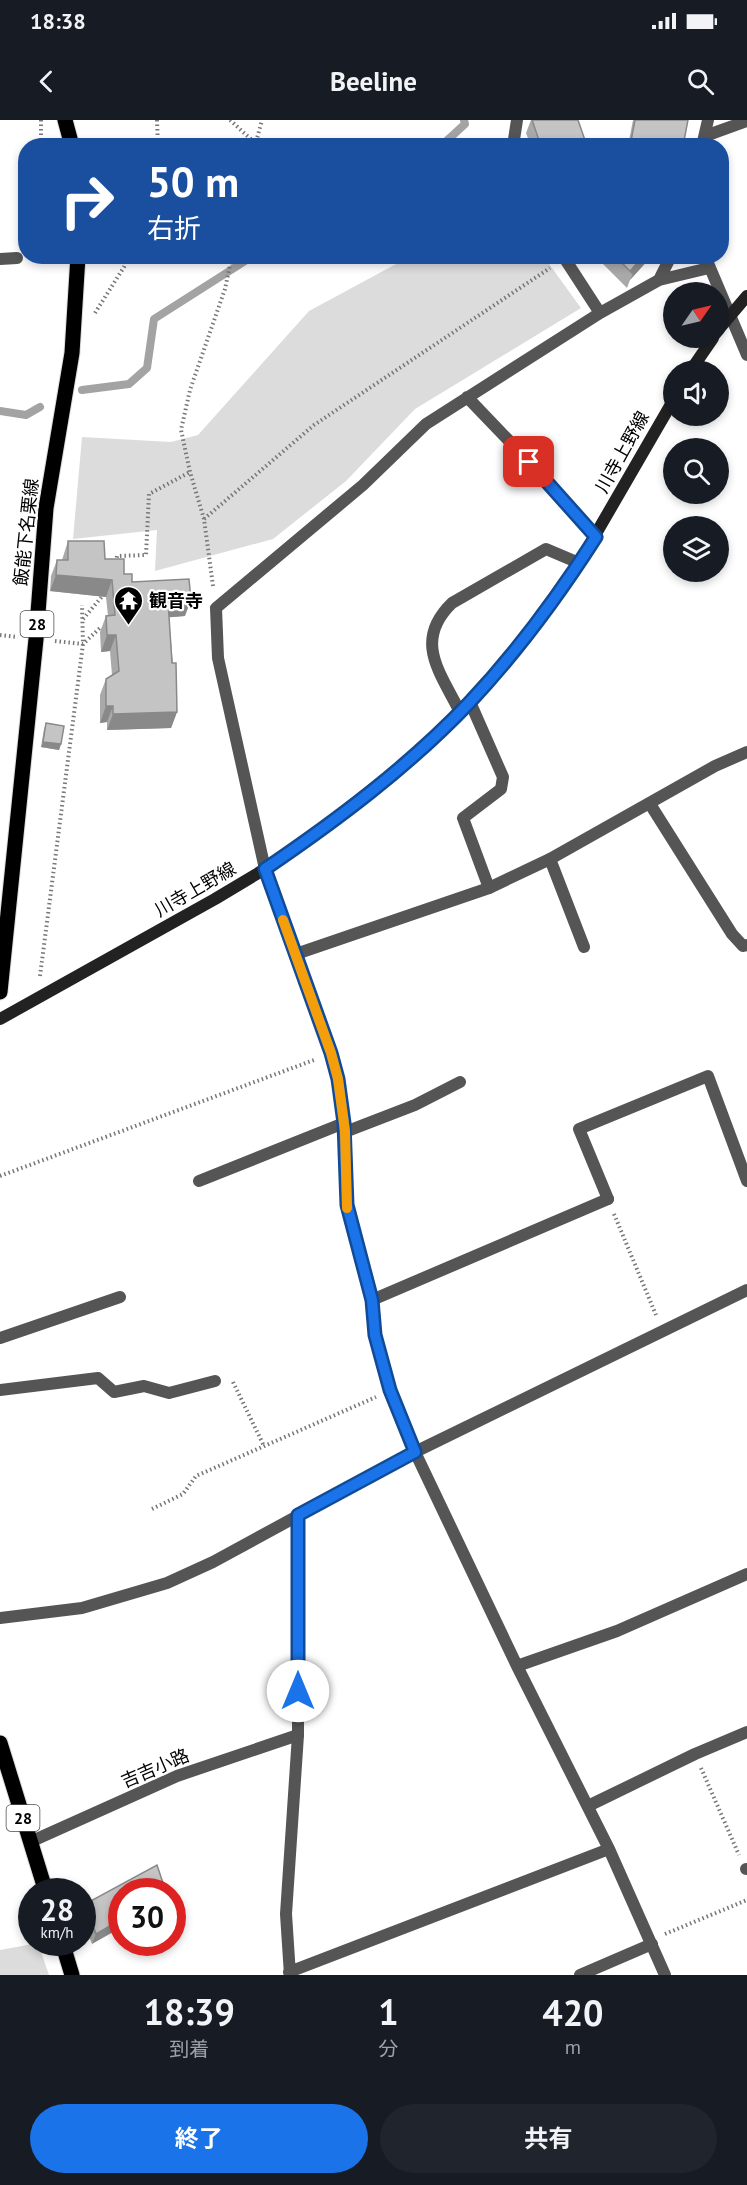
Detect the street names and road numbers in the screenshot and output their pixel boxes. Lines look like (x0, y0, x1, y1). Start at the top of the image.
street label: 川寺上野線 (590, 407, 654, 497)
street label: 飯能下名栗線 (9, 477, 43, 587)
road number: 28 (20, 611, 54, 637)
street label: 川寺上野線 (150, 857, 240, 921)
street label: 吉吉小路 (117, 1743, 193, 1793)
road number: 28 (7, 1805, 40, 1831)

